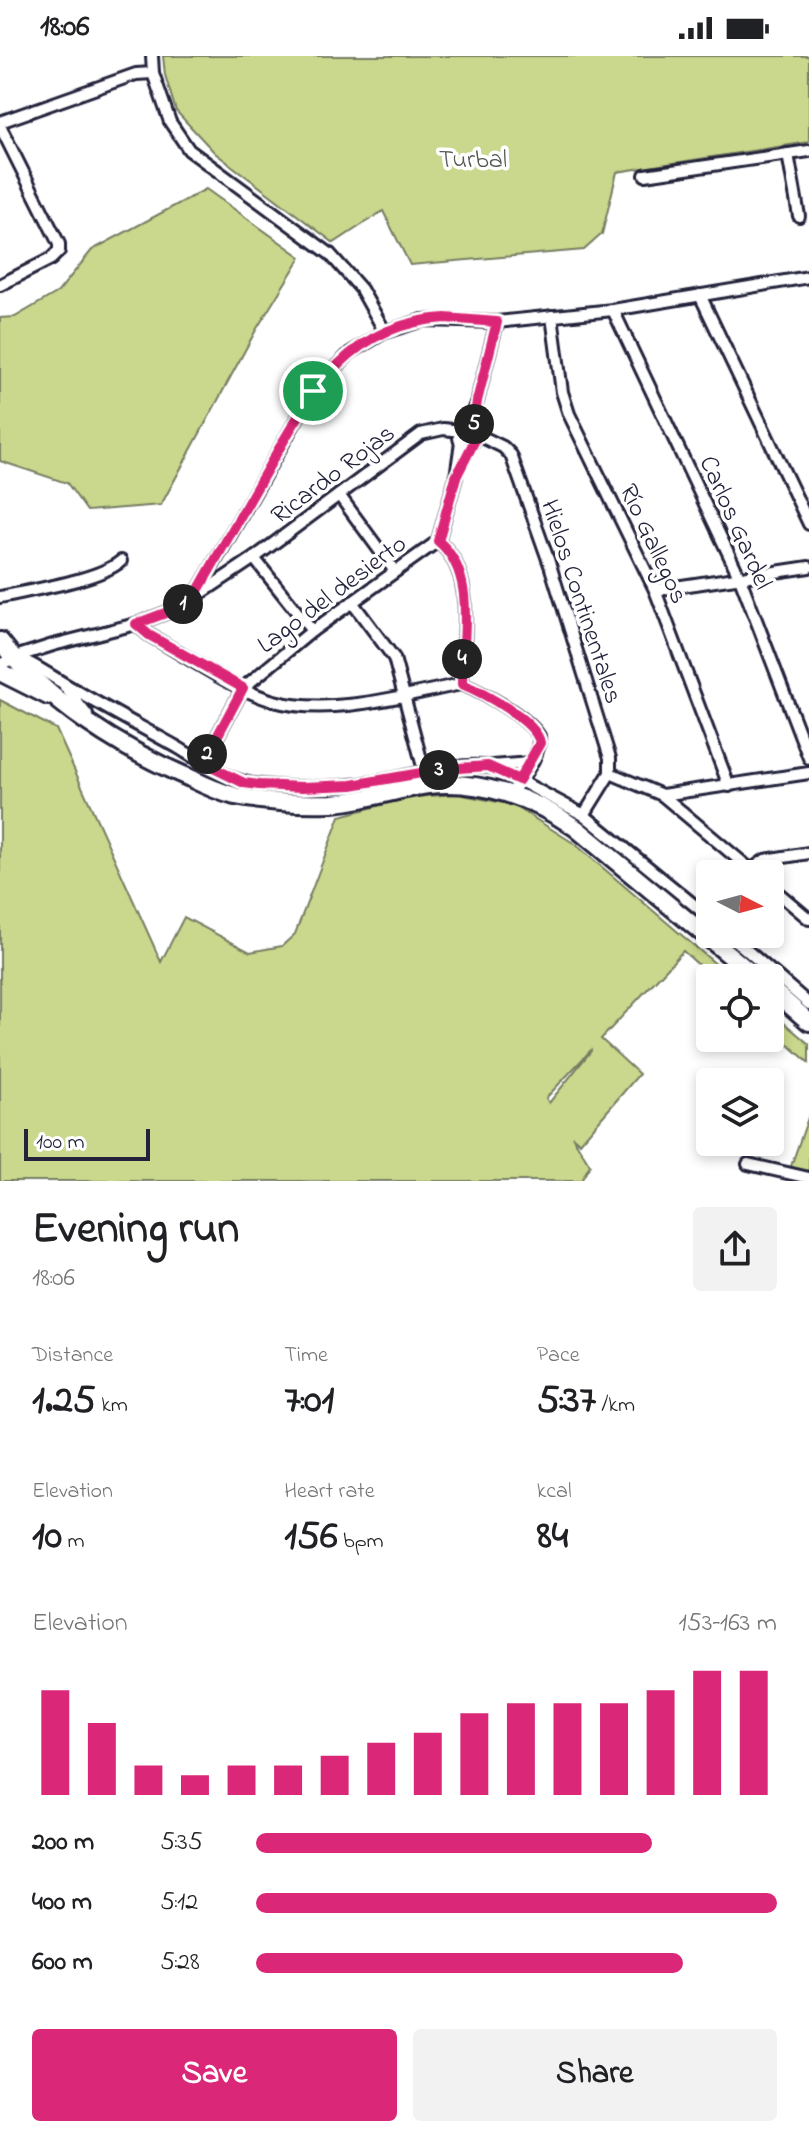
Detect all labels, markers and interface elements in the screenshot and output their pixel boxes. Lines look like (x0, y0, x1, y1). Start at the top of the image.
text: 18:06 (40, 6, 90, 50)
park label: Turbal (439, 142, 507, 180)
pin (279, 357, 347, 425)
icon: arrive (291, 369, 335, 413)
pin: 5 (454, 404, 494, 444)
text: 5 (468, 408, 480, 440)
street label: Ricardo Rojas (264, 416, 404, 535)
street label: Carlos Gardel (688, 450, 781, 596)
street label: Río Gallegos (608, 478, 697, 610)
street label: Hielos Continentales (529, 495, 631, 709)
street label: Lago del desierto (250, 526, 416, 664)
pin: 1 (163, 584, 203, 624)
text: 1 (180, 588, 187, 620)
pin: 4 (442, 639, 482, 679)
text: 4 (457, 643, 467, 675)
pin: 2 (187, 734, 227, 774)
text: 2 (202, 738, 212, 770)
pin: 3 (419, 750, 459, 790)
text: 3 (434, 754, 444, 786)
north arrow (696, 860, 784, 948)
map controls (696, 860, 784, 1156)
button: locate (696, 964, 784, 1052)
button: layers (696, 1068, 784, 1156)
scale bar (24, 1125, 150, 1161)
text: 100 m (36, 1127, 85, 1159)
text: Evening run (32, 1198, 239, 1262)
button: share (693, 1207, 777, 1291)
text: 18:06 (32, 1260, 75, 1298)
text: Distance (32, 1340, 113, 1372)
text: Time (284, 1340, 328, 1372)
text: Pace (537, 1340, 580, 1372)
text: 1.25 (32, 1372, 96, 1431)
text: 7:01 (284, 1372, 334, 1431)
text: 5:37 (537, 1372, 596, 1431)
text: km (96, 1390, 128, 1422)
text: /km (596, 1390, 635, 1422)
text: Elevation (32, 1476, 113, 1508)
text: Heart rate (284, 1476, 375, 1508)
text: kcal (537, 1476, 572, 1508)
text: 10 (32, 1508, 62, 1567)
text: 156 (284, 1508, 338, 1567)
text: 84 (537, 1508, 568, 1567)
text: m (62, 1526, 85, 1558)
text: bpm (338, 1526, 384, 1558)
text: Elevation (32, 1605, 128, 1643)
text: 153–163 m (679, 1605, 777, 1643)
text: 200 m (32, 1824, 94, 1862)
text: 5:35 (160, 1824, 203, 1862)
text: 400 m (32, 1884, 92, 1922)
text: 5:12 (160, 1884, 198, 1922)
text: 600 m (32, 1944, 93, 1982)
text: 5:28 (160, 1944, 200, 1982)
button: Save (32, 2029, 397, 2121)
button: Share (413, 2029, 777, 2121)

